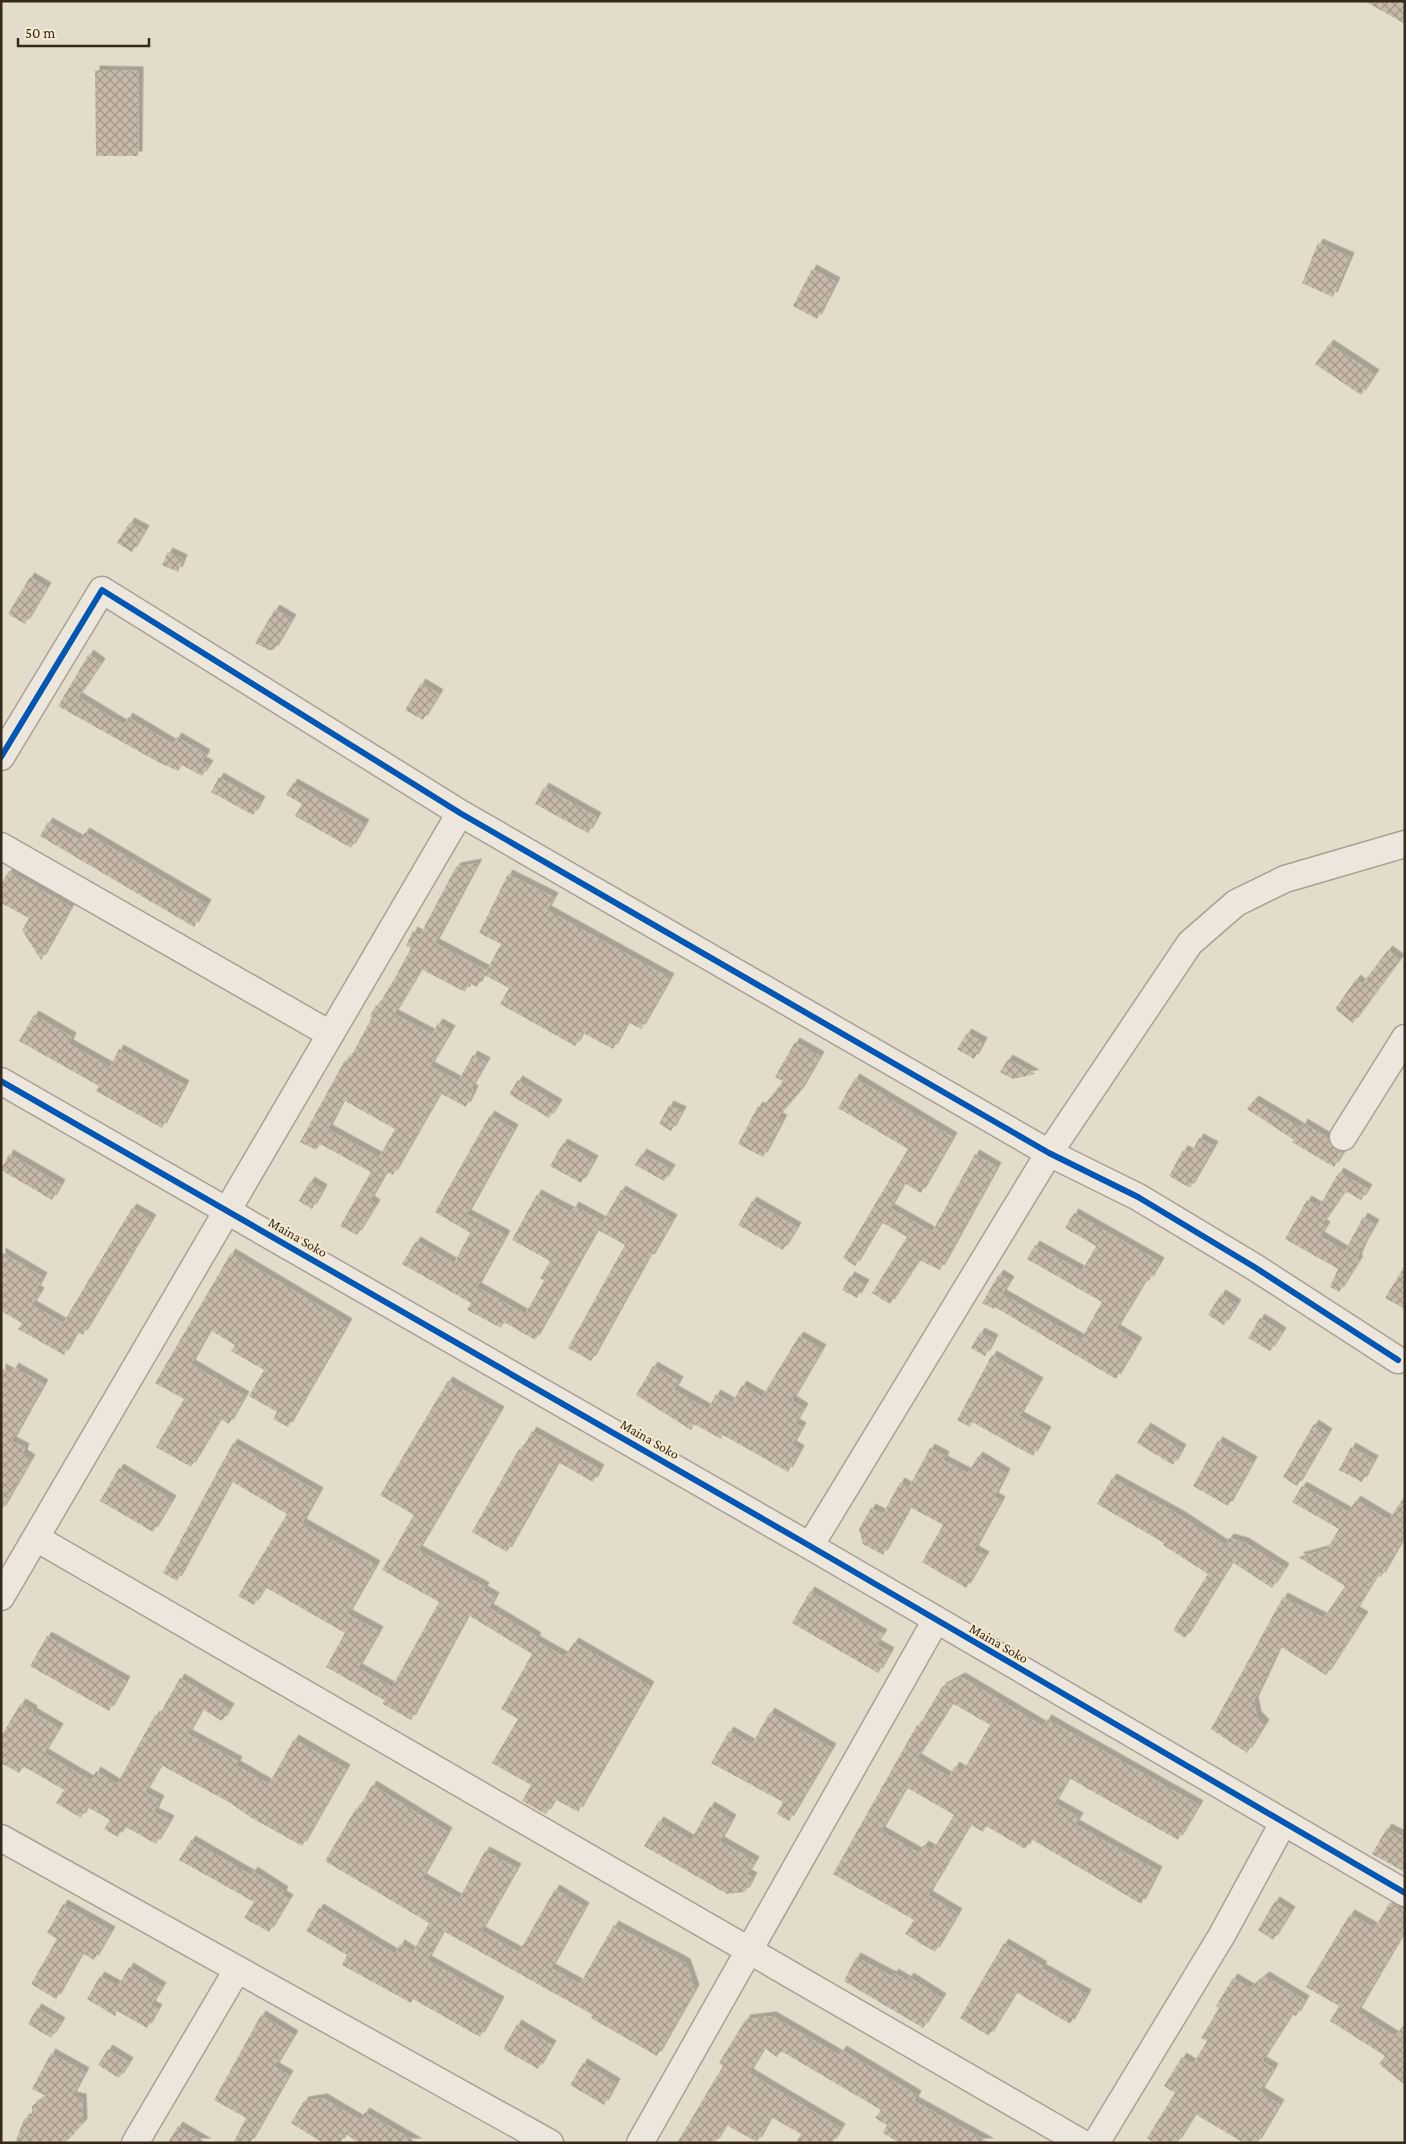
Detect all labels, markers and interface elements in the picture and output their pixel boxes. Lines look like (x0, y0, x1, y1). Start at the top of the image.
scale bar (18, 15, 149, 47)
text: 50 m (25, 25, 55, 41)
street label: Maina Soko (266, 1214, 330, 1260)
street label: Maina Soko (618, 1416, 682, 1462)
street label: Maina Soko (967, 1620, 1031, 1666)

